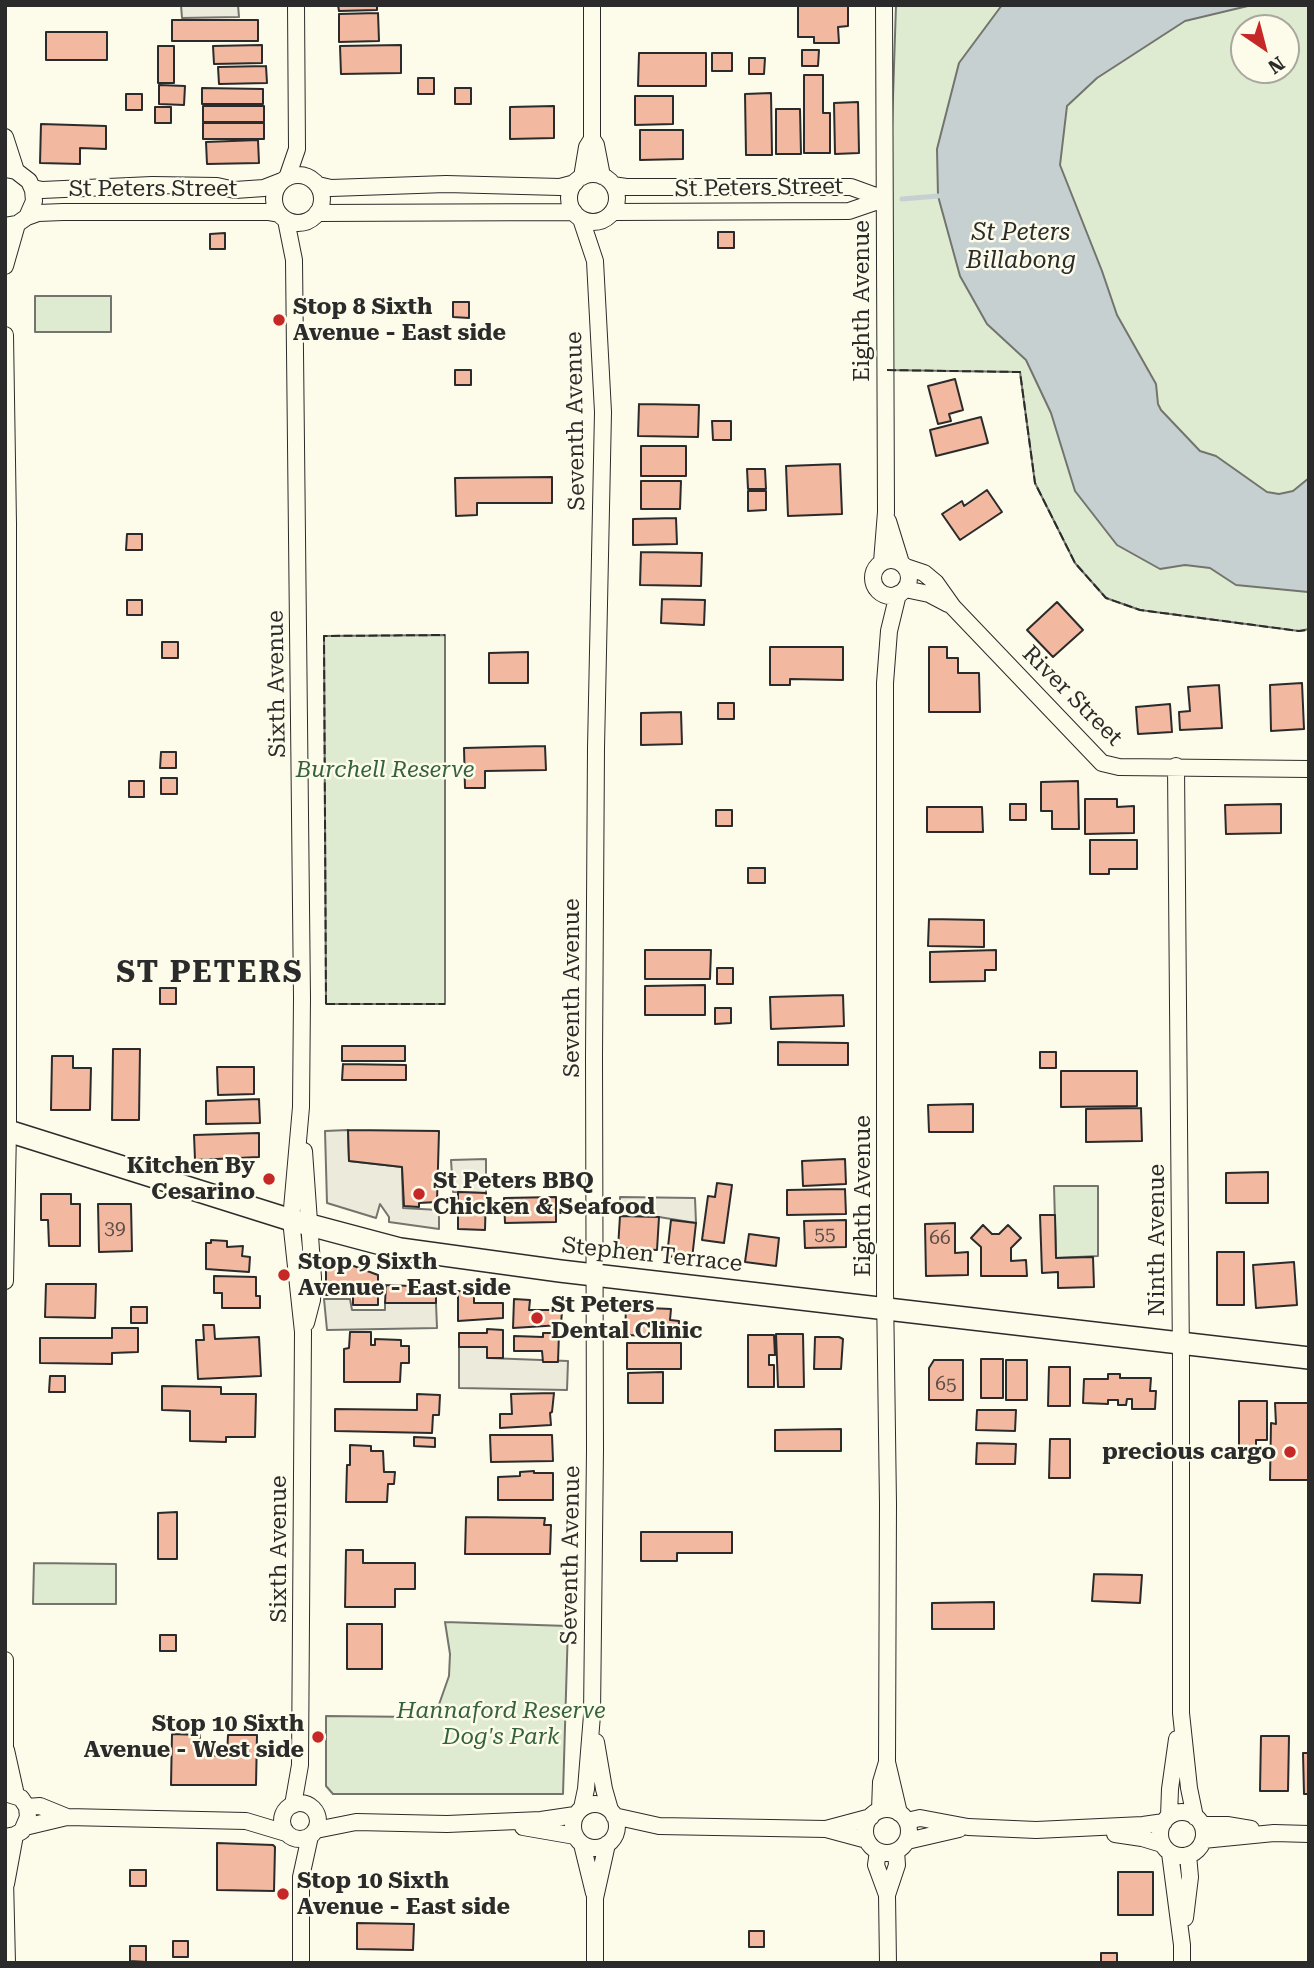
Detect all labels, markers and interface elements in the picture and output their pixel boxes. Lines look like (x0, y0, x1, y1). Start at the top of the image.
north arrow (1230, 14, 1300, 84)
text: N (1264, 51, 1289, 79)
street label: St Peters Street (674, 173, 844, 203)
street label: St Peters Street (69, 175, 237, 203)
water label: St Peters Billabong (966, 219, 1076, 275)
street label: Eighth Avenue (848, 220, 876, 382)
place label: Stop 8 Sixth Avenue - East side (293, 293, 506, 347)
marker: Stop 8 Sixth Avenue - East side (271, 312, 287, 328)
street label: Seventh Avenue (561, 331, 591, 511)
street label: Sixth Avenue (262, 610, 292, 758)
street label: River Street (1016, 640, 1128, 752)
park label: Burchell Reserve (296, 756, 474, 784)
street label: Seventh Avenue (558, 898, 586, 1078)
district label: ST PETERS (117, 955, 303, 991)
street label: Eighth Avenue (849, 1115, 877, 1277)
place label: Kitchen By Cesarino (127, 1152, 255, 1206)
street label: Ninth Avenue (1143, 1164, 1171, 1316)
place label: St Peters BBQ Chicken & Seafood (433, 1167, 655, 1221)
marker: Kitchen By Cesarino (261, 1171, 277, 1187)
marker: St Peters BBQ Chicken & Seafood (411, 1186, 427, 1202)
house number: 39 (104, 1217, 126, 1239)
house number: 55 (814, 1223, 836, 1245)
house number: 66 (929, 1227, 951, 1249)
street label: Stephen Terrace (560, 1232, 744, 1278)
place label: Stop 9 Sixth Avenue - East side (298, 1248, 511, 1302)
marker: Stop 9 Sixth Avenue - East side (276, 1267, 292, 1283)
place label: St Peters Dental Clinic (551, 1291, 703, 1345)
marker: St Peters Dental Clinic (529, 1310, 545, 1326)
house number: 65 (935, 1373, 957, 1395)
place label: precious cargo (1102, 1438, 1276, 1466)
marker: precious cargo (1282, 1444, 1298, 1460)
street label: Seventh Avenue (556, 1465, 586, 1645)
street label: Sixth Avenue (265, 1475, 293, 1623)
park label: Hannaford Reserve Dog's Park (396, 1697, 606, 1751)
place label: Stop 10 Sixth Avenue - West side (84, 1710, 304, 1764)
marker: Stop 10 Sixth Avenue - West side (310, 1729, 326, 1745)
place label: Stop 10 Sixth Avenue - East side (297, 1867, 510, 1921)
marker: Stop 10 Sixth Avenue - East side (275, 1886, 291, 1902)

